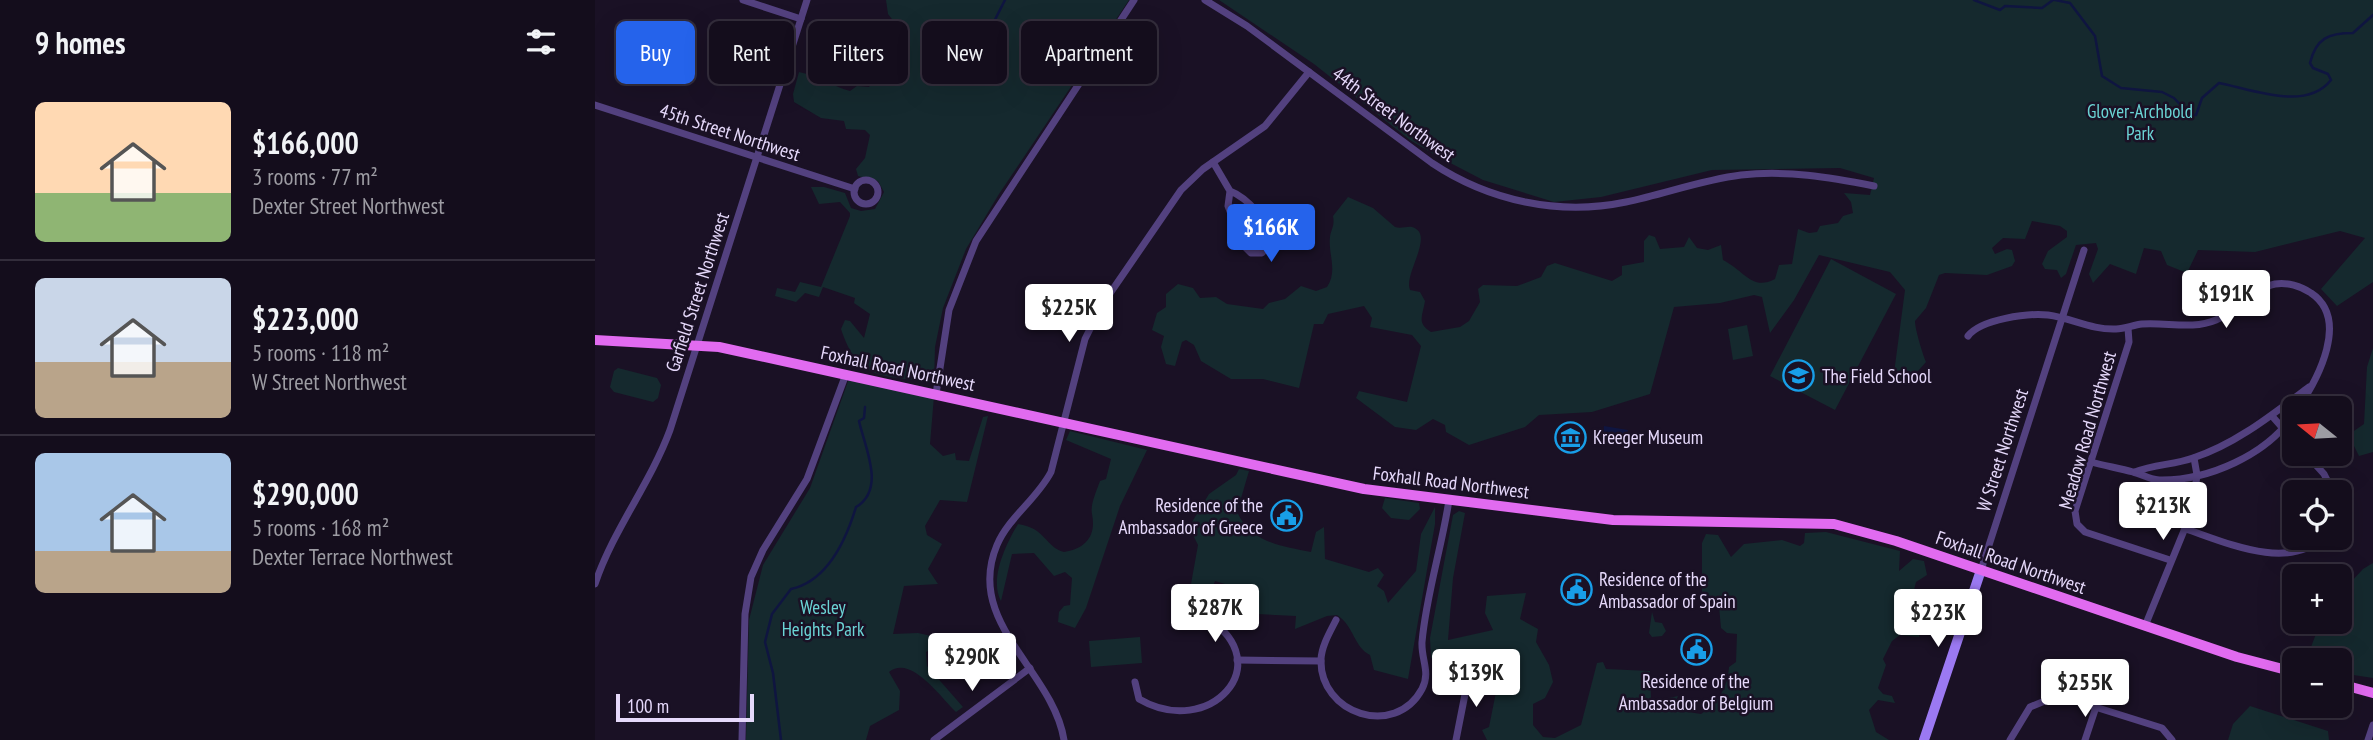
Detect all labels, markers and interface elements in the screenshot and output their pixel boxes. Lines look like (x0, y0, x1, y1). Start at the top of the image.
chip: Buy (616, 21, 695, 84)
chip: Rent (709, 21, 794, 84)
chip: Filters (808, 21, 908, 84)
chip: New (922, 21, 1007, 84)
chip: Apartment (1021, 21, 1157, 84)
text: 9 homes (35, 23, 126, 62)
icon: filters (522, 23, 560, 61)
street label: 44th Street Northwest (1328, 61, 1461, 167)
street label: 45th Street Northwest (657, 98, 804, 166)
park label: Glover-Archbold Park (2087, 99, 2193, 145)
text: $166,000 (252, 123, 359, 162)
icon: home (91, 130, 175, 214)
text: 3 rooms · 77 m² (252, 162, 378, 191)
text: Dexter Street Northwest (252, 191, 445, 220)
pin: $166K (1222, 204, 1320, 264)
street label: Garfield Street Northwest (660, 208, 734, 375)
text: $166K (1243, 212, 1299, 241)
pin: $191K (2177, 270, 2275, 330)
text: $191K (2198, 278, 2254, 307)
pin: $225K (1020, 284, 1118, 344)
text: $225K (1041, 292, 1097, 321)
text: $223,000 (252, 299, 359, 338)
icon: home (91, 306, 175, 390)
text: 5 rooms · 118 m² (252, 338, 389, 367)
street label: Foxhall Road Northwest (819, 340, 978, 396)
street label: Meadow Road Northwest (2053, 347, 2121, 512)
school or university icon: The Field School (1782, 359, 1816, 393)
place label: The Field School (1822, 364, 1932, 388)
text: W Street Northwest (252, 367, 407, 396)
street label: W Street Northwest (1971, 385, 2033, 515)
north arrow (2282, 396, 2352, 466)
map controls (2282, 396, 2352, 718)
museum icon: Kreeger Museum (1553, 420, 1587, 454)
place label: Kreeger Museum (1593, 425, 1703, 449)
street label: Foxhall Road Northwest (1372, 461, 1531, 504)
text: $290,000 (252, 474, 359, 513)
button: locate (2282, 480, 2352, 550)
icon: home (91, 481, 175, 565)
pin: $213K (2114, 482, 2212, 542)
text: $213K (2135, 490, 2191, 519)
place label: Residence of the Ambassador of Greece (1119, 493, 1263, 539)
public building icon: Residence of the Ambassador of Greece (1269, 499, 1303, 533)
text: 5 rooms · 168 m² (252, 513, 389, 542)
street label: Foxhall Road Northwest (1933, 525, 2090, 599)
text: Dexter Terrace Northwest (252, 542, 453, 571)
button: + (2282, 564, 2352, 634)
place label: Residence of the Ambassador of Spain (1599, 567, 1736, 613)
public building icon: Residence of the Ambassador of Spain (1559, 573, 1593, 607)
pin: $287K (1166, 584, 1264, 644)
pin: $223K (1889, 590, 1987, 649)
text: $287K (1187, 592, 1243, 621)
park label: Wesley Heights Park (782, 595, 865, 641)
text: $223K (1910, 597, 1966, 626)
public building icon: Residence of the Ambassador of Belgium (1679, 633, 1713, 667)
pin: $290K (923, 634, 1021, 693)
text: $290K (944, 641, 1000, 670)
button: − (2282, 648, 2352, 718)
pin: $139K (1427, 650, 1525, 709)
text: $139K (1448, 657, 1504, 686)
pin: $255K (2036, 660, 2134, 719)
text: $255K (2057, 667, 2113, 696)
place label: Residence of the Ambassador of Belgium (1619, 669, 1773, 715)
scale bar (616, 691, 754, 723)
text: 100 m (627, 694, 669, 718)

